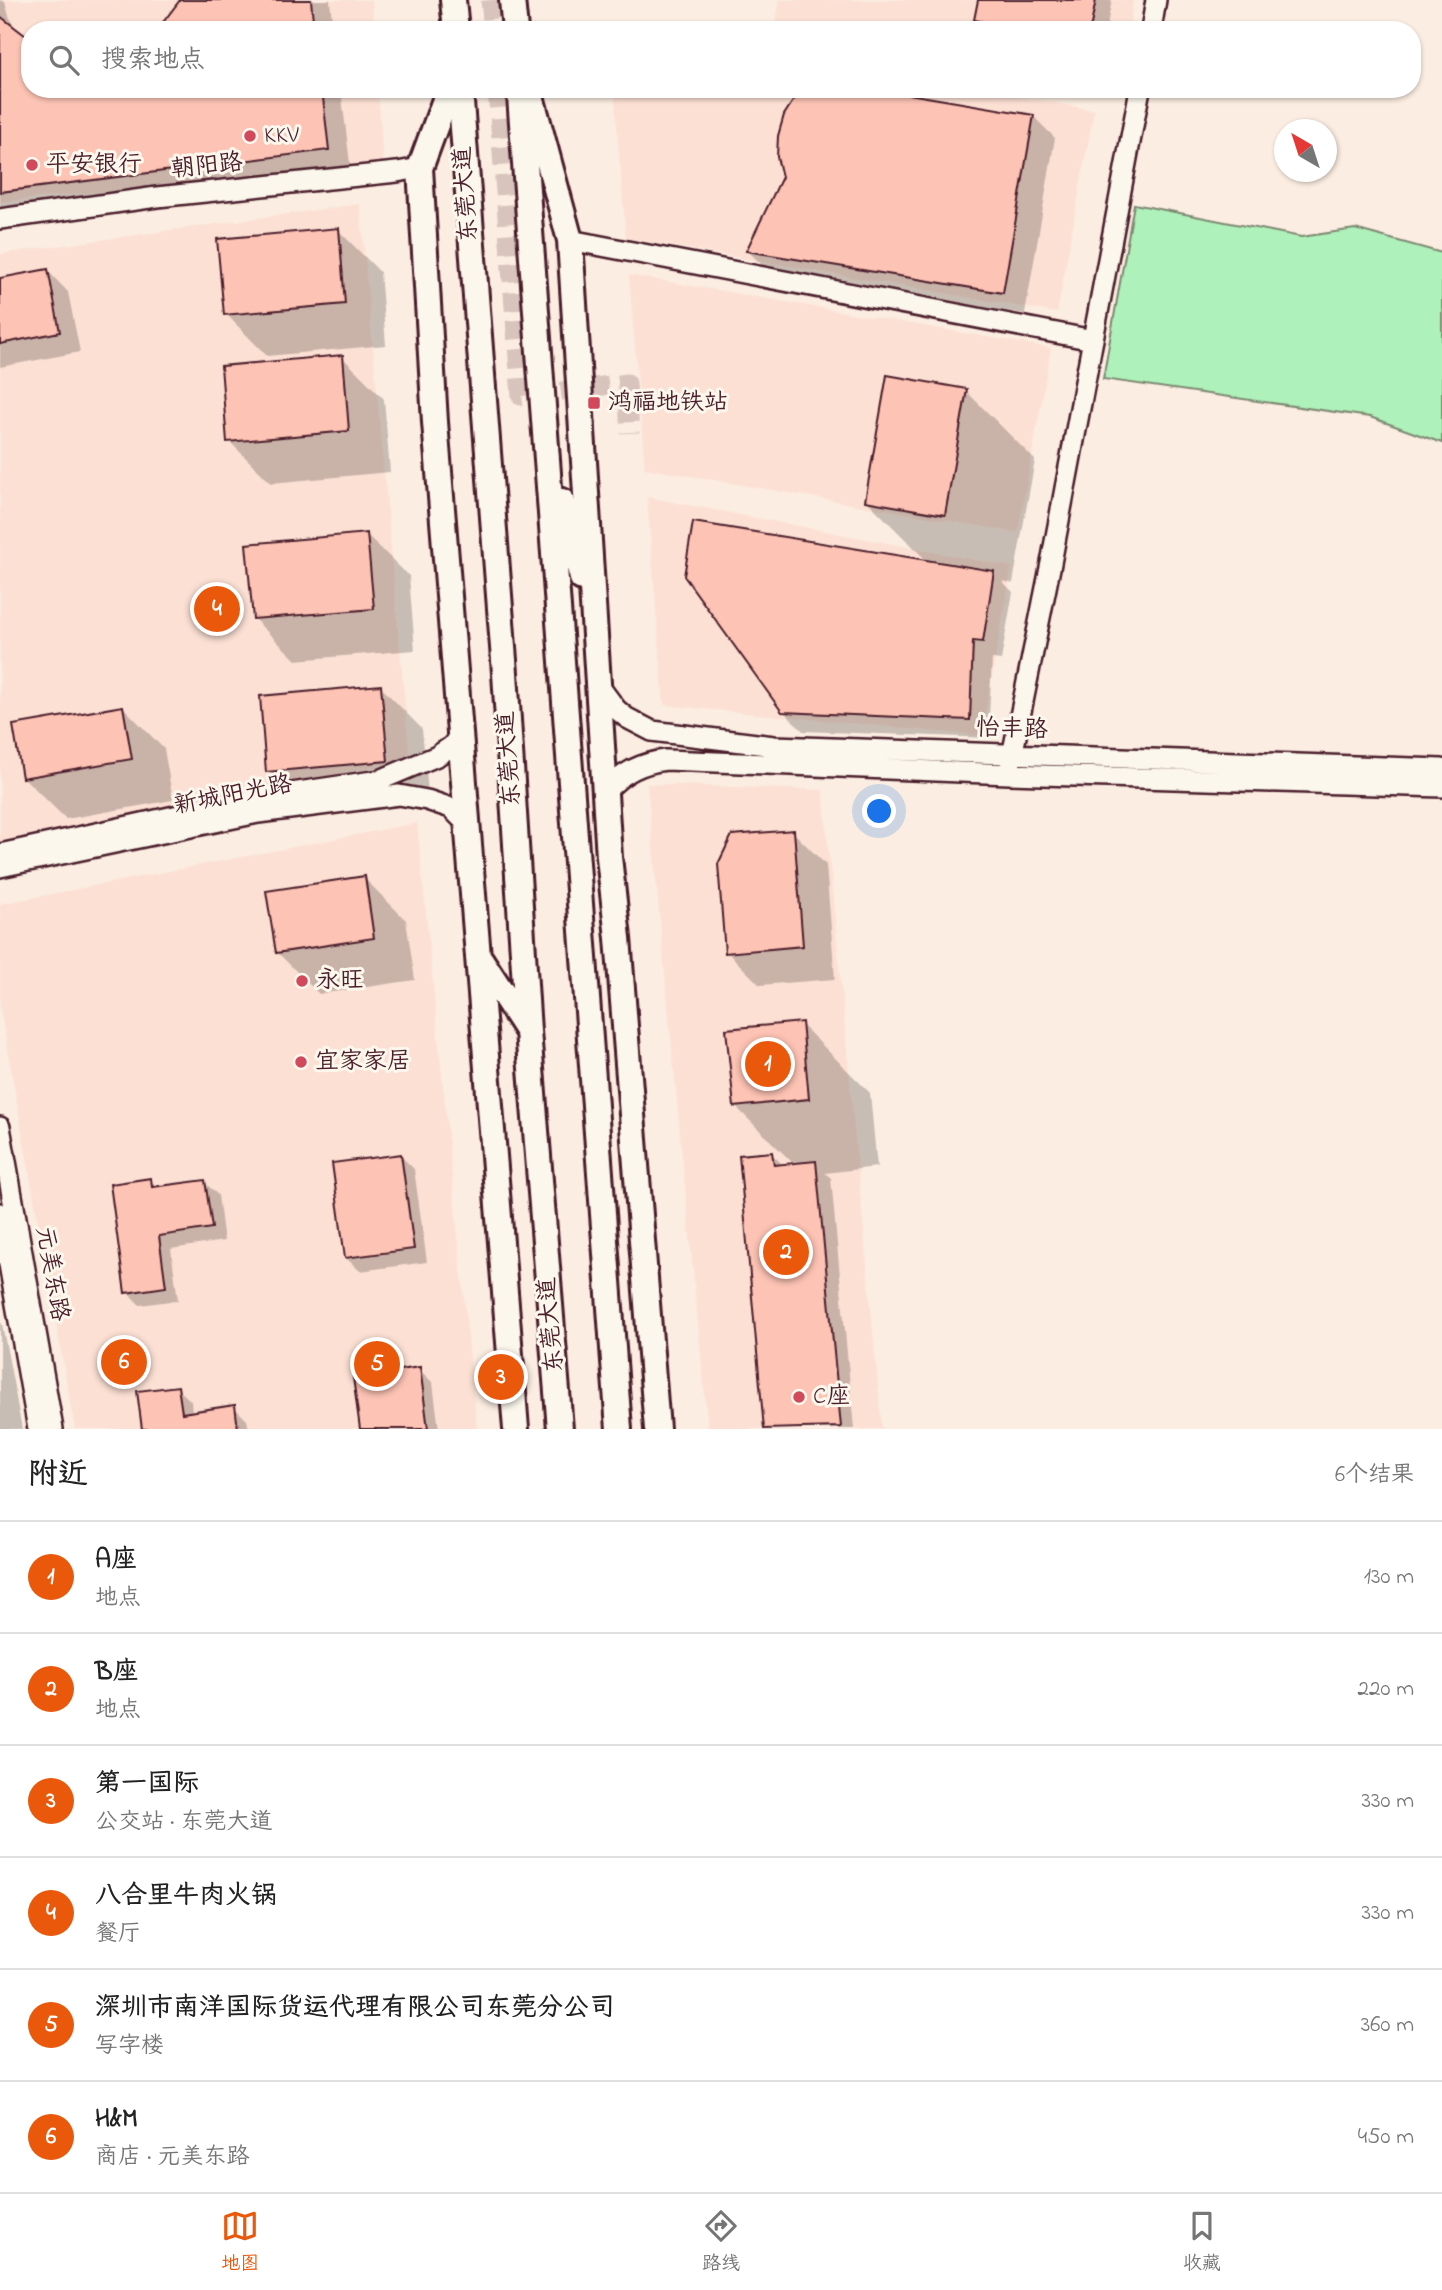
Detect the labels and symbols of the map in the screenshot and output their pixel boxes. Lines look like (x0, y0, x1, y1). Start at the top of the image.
place label: KKV (264, 119, 299, 154)
north arrow (1274, 119, 1337, 182)
marker: KKV (242, 128, 258, 144)
street label: 东莞大道 (446, 145, 488, 243)
street label: 朝阳路 (169, 146, 245, 188)
place label: 平安银行 (46, 148, 142, 183)
marker: 平安银行 (24, 157, 40, 173)
place label: 鸿福地铁站 (608, 386, 728, 421)
marker: 鸿福地铁站 (586, 395, 602, 411)
pin: 4 (194, 583, 240, 635)
street label: 东莞大道 (489, 710, 531, 808)
street label: 怡丰路 (975, 711, 1049, 749)
street label: 新城阳光路 (171, 767, 295, 825)
your location (862, 794, 896, 828)
place label: 永旺 (316, 964, 364, 999)
marker: 永旺 (294, 973, 310, 989)
pin: 1 (745, 1038, 791, 1090)
place label: 宜家家居 (315, 1045, 411, 1080)
marker: 宜家家居 (293, 1054, 309, 1070)
street label: 元美东路 (25, 1224, 77, 1324)
pin: 2 (763, 1226, 809, 1278)
street label: 东莞大道 (530, 1276, 574, 1374)
pin: 6 (101, 1336, 147, 1388)
pin: 5 (354, 1338, 400, 1390)
pin: 3 (478, 1351, 524, 1403)
place label: C座 (813, 1380, 850, 1415)
marker: C座 (791, 1389, 807, 1405)

